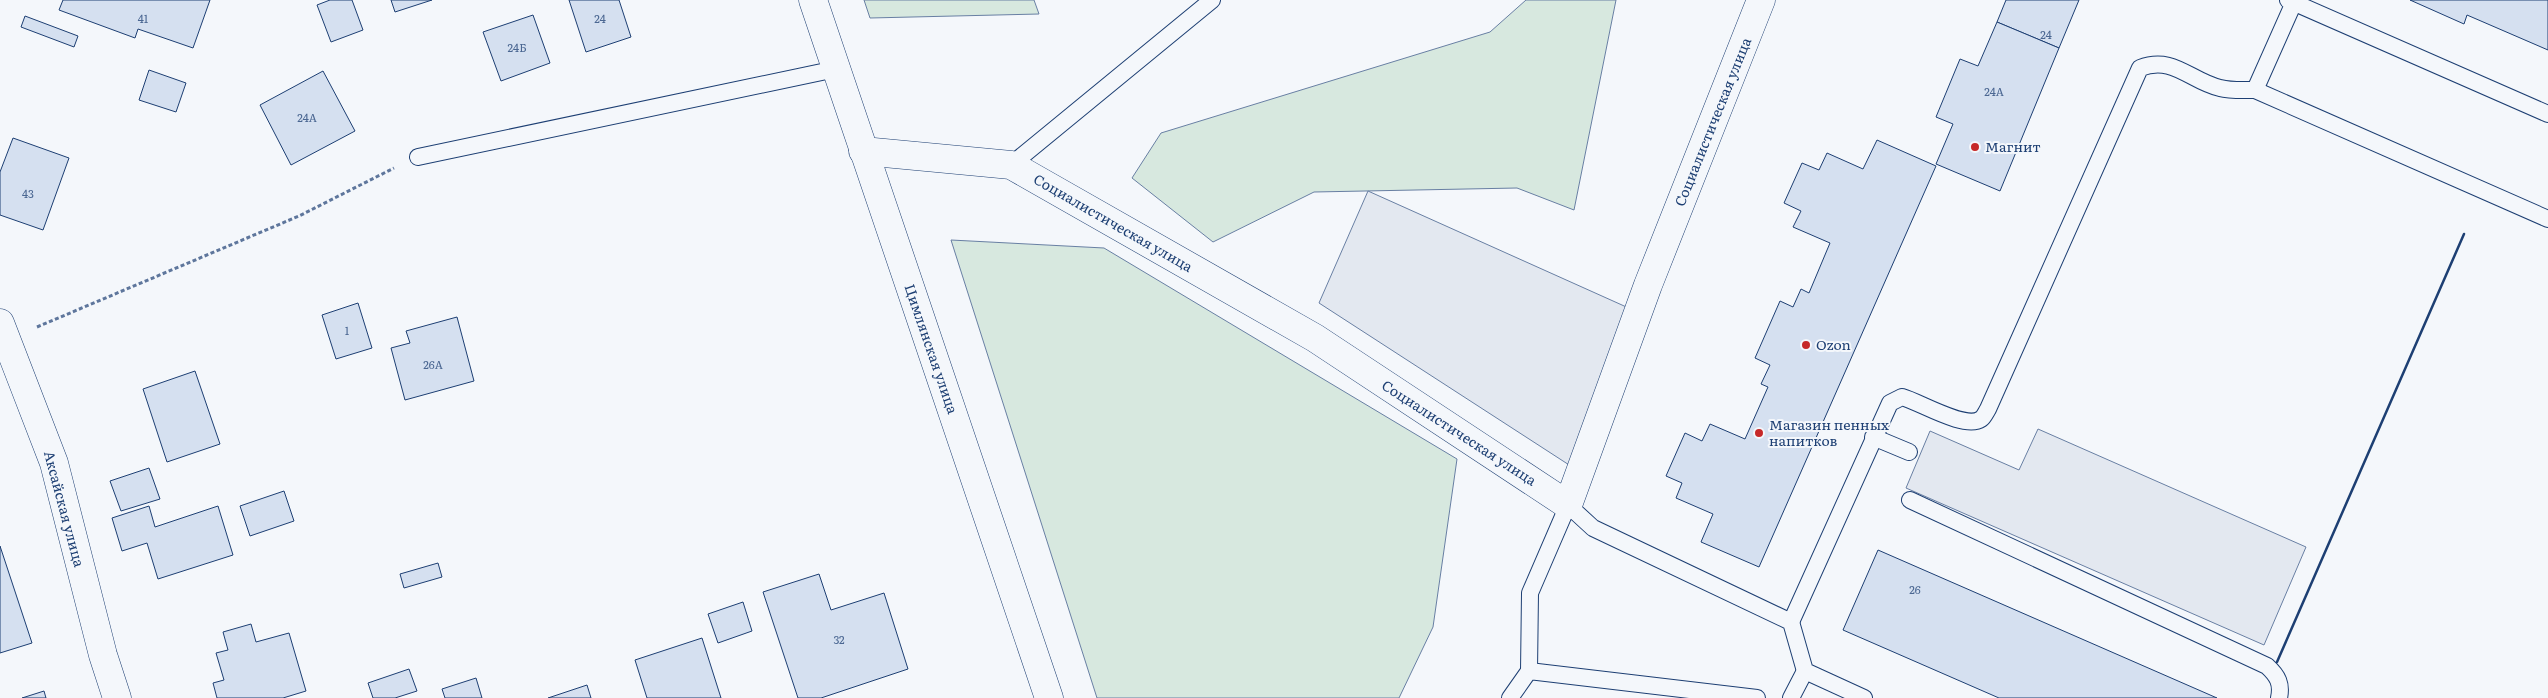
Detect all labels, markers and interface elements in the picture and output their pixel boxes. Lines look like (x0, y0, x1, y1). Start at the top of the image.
house number: 41 (138, 10, 149, 26)
house number: 24 (594, 10, 606, 26)
house number: 24 (2040, 26, 2052, 42)
street label: Социалистическая улица (1669, 34, 1755, 209)
house number: 24Б (508, 39, 526, 55)
house number: 24А (1984, 83, 2004, 99)
house number: 24А (297, 109, 317, 125)
place label: Магнит (1985, 136, 2041, 156)
marker: Магнит (1969, 141, 1981, 153)
street label: Социалистическая улица (1030, 168, 1197, 276)
house number: 43 (22, 185, 34, 201)
street label: Цимлянская улица (900, 281, 964, 417)
house number: 1 (345, 322, 350, 338)
place label: Ozon (1816, 334, 1851, 354)
marker: Ozon (1800, 339, 1812, 351)
house number: 26А (423, 356, 443, 372)
street label: Социалистическая улица (1378, 375, 1541, 490)
place label: Магазин пенных напитков (1769, 414, 1889, 450)
marker: Магазин пенных напитков (1753, 427, 1765, 439)
street label: Аксайская улица (40, 448, 90, 569)
house number: 26 (1909, 581, 1921, 597)
house number: 32 (833, 631, 845, 647)

